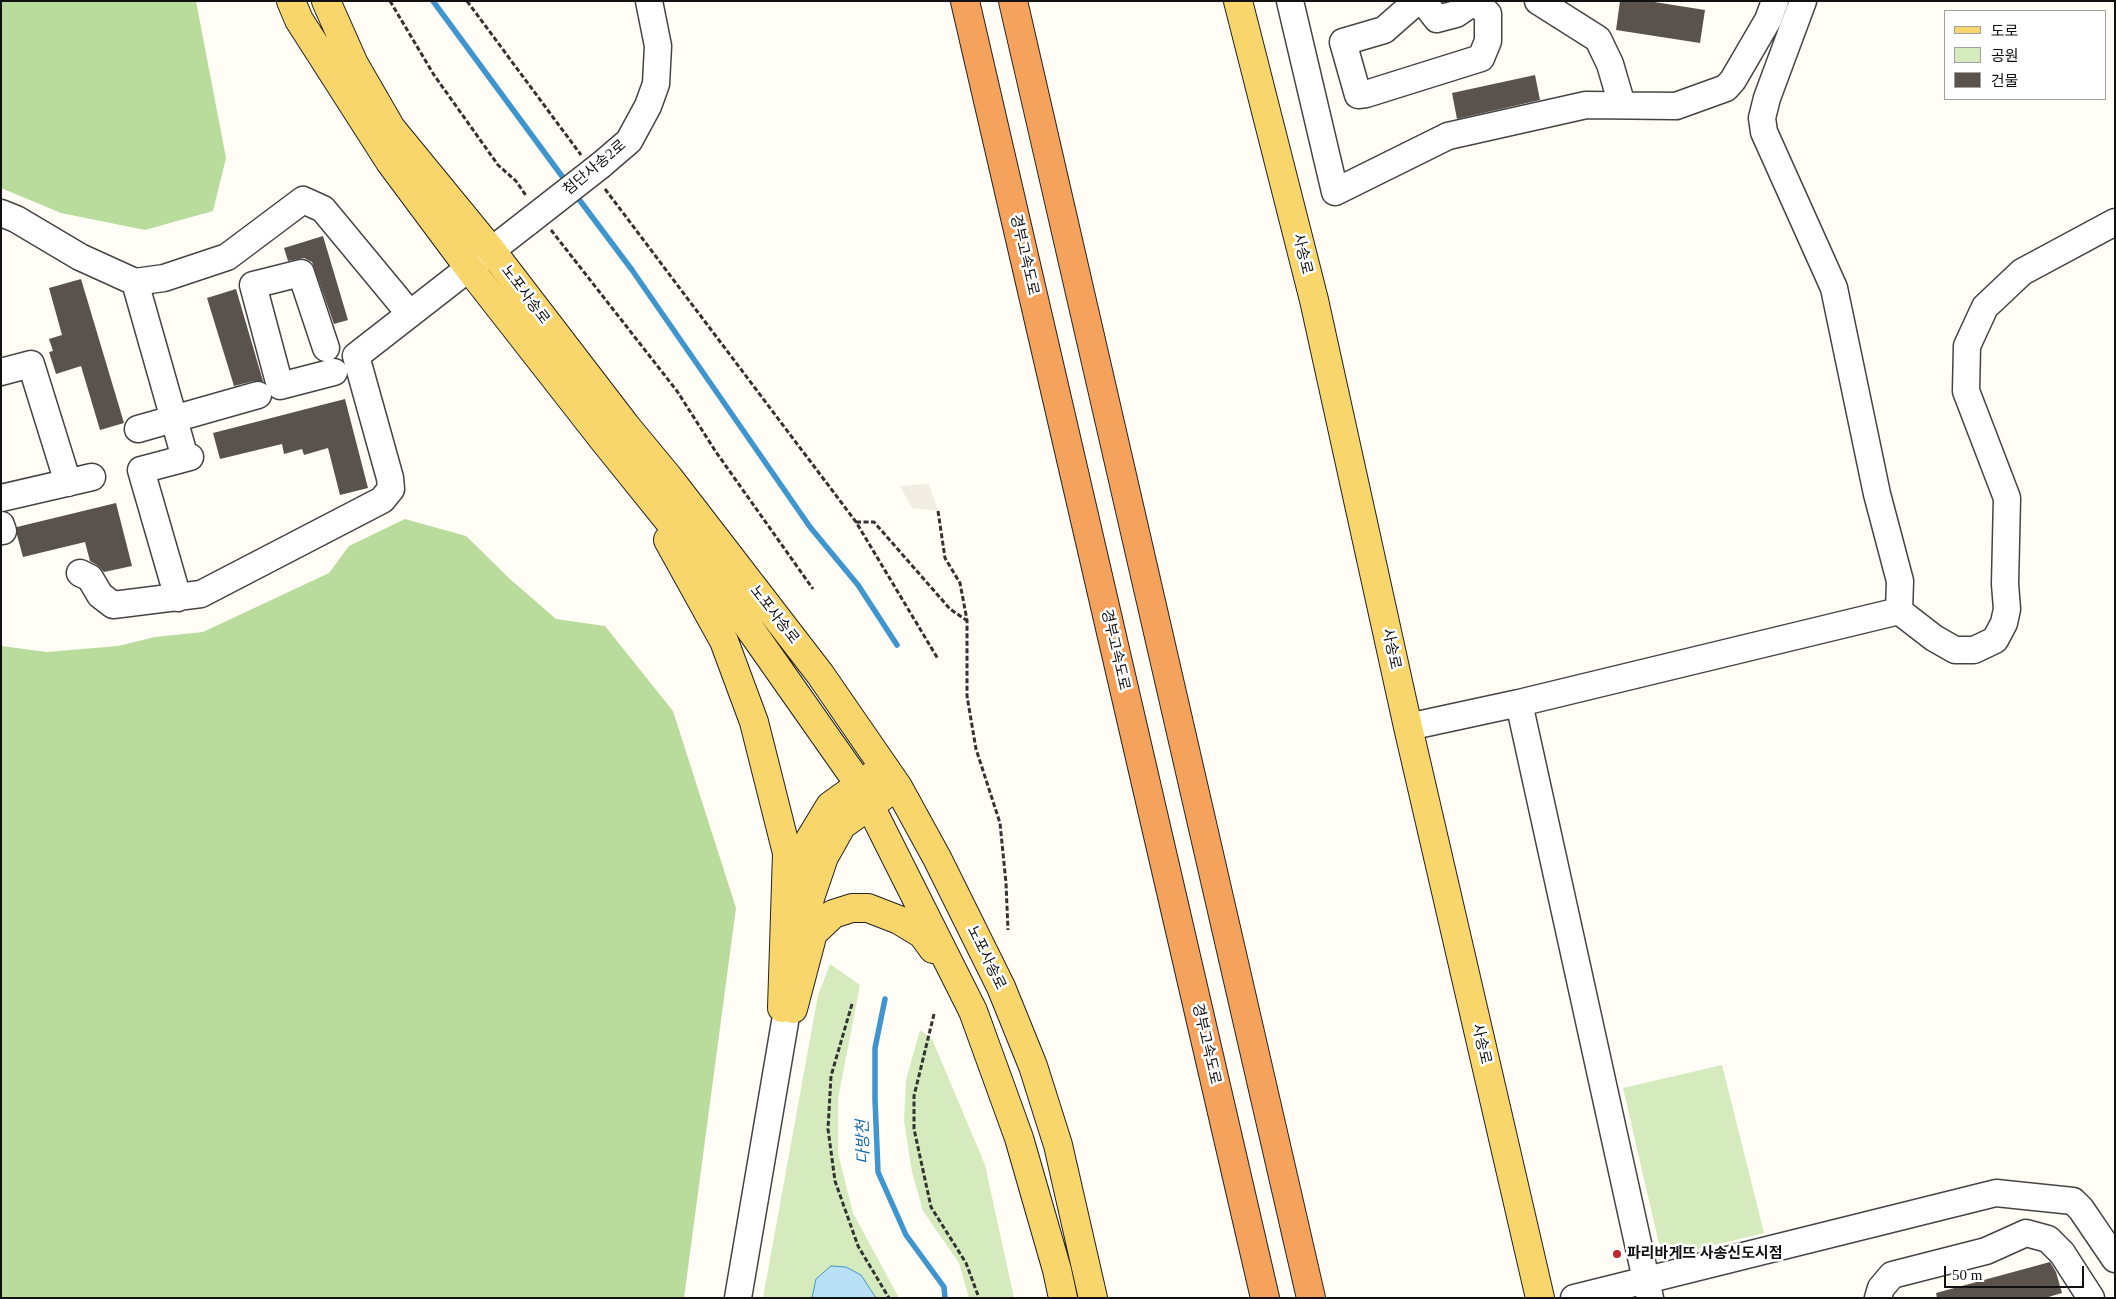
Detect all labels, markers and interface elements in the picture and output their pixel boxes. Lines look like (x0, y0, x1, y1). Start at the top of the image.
legend (1944, 10, 2106, 100)
text: 도로 (1991, 23, 2019, 39)
text: 공원 (1991, 48, 2019, 64)
text: 건물 (1991, 73, 2019, 89)
street label: 첨단사송2로 (560, 137, 630, 199)
street label: 경부고속도로 (1006, 213, 1042, 297)
street label: 사송로 (1288, 232, 1316, 276)
street label: 노포사송로 (497, 262, 553, 328)
street label: 노포사송로 (746, 582, 802, 648)
street label: 경부고속도로 (1097, 608, 1133, 692)
street label: 사송로 (1378, 627, 1404, 671)
street label: 노포사송로 (963, 923, 1009, 993)
street label: 경부고속도로 (1188, 1002, 1224, 1086)
street label: 사송로 (1468, 1022, 1494, 1066)
water label: 다방천 (854, 1120, 874, 1164)
place label: 파리바게뜨 사송신도시점 (1627, 1245, 1783, 1263)
marker: 파리바게뜨 사송신도시점 (1611, 1248, 1623, 1260)
scale bar (1946, 1256, 2086, 1288)
text: 50 m (1952, 1267, 1982, 1283)

